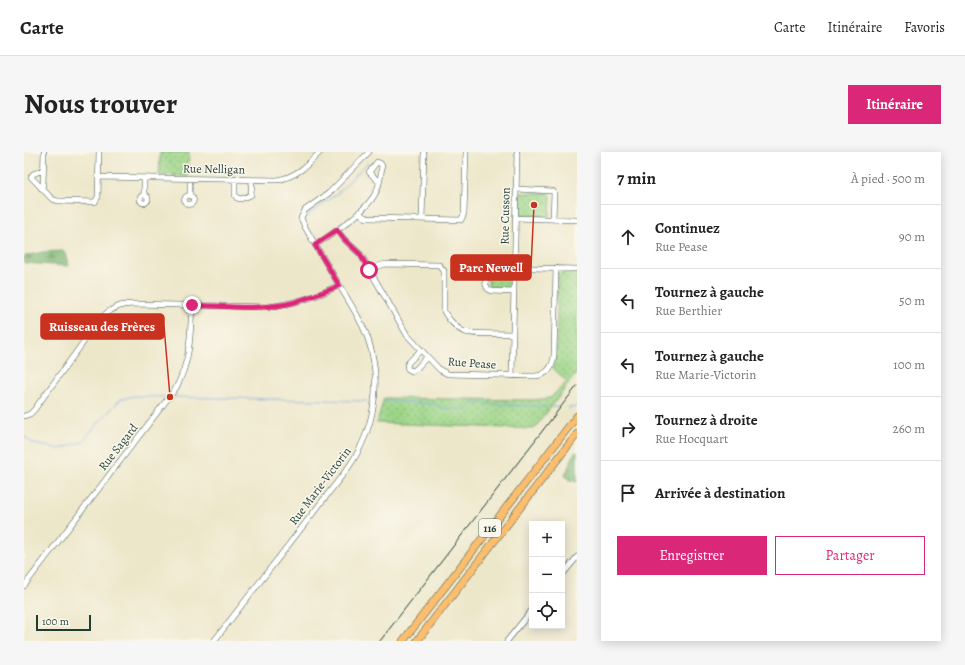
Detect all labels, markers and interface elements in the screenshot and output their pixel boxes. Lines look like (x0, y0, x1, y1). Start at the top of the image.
text: Carte (20, 15, 64, 41)
text: Carte (774, 18, 805, 37)
text: Itinéraire (827, 18, 882, 37)
text: Favoris (904, 18, 945, 37)
text: Nous trouver (24, 85, 177, 123)
button: Itinéraire (848, 85, 941, 124)
street label: Rue Nelligan (183, 160, 246, 178)
text: 7 min (617, 167, 656, 190)
text: À pied · 500 m (851, 170, 925, 187)
street label: Rue Cusson (497, 187, 514, 245)
text: Continuez (655, 218, 720, 238)
icon: ahead (617, 226, 639, 248)
text: 90 m (899, 228, 925, 245)
text: Rue Pease (655, 238, 708, 255)
callout: Parc Newell (451, 255, 531, 280)
text: Parc Newell (459, 259, 524, 276)
route start (360, 261, 378, 279)
text: Tournez à gauche (655, 282, 764, 302)
icon: left (617, 290, 639, 312)
text: 50 m (899, 292, 925, 309)
route end (183, 296, 201, 314)
text: Rue Berthier (655, 302, 722, 319)
callout: Ruisseau des Frères (41, 314, 164, 339)
text: Ruisseau des Frères (49, 318, 155, 335)
text: Tournez à gauche (655, 346, 764, 366)
street label: Rue Pease (447, 353, 497, 373)
icon: left (617, 354, 639, 376)
text: 100 m (893, 356, 925, 373)
text: Rue Marie-Victorin (655, 366, 756, 383)
text: Tournez à droite (655, 410, 758, 430)
icon: right (617, 418, 639, 440)
street label: Rue Sagard (95, 420, 142, 474)
text: 260 m (892, 420, 925, 437)
text: Rue Hocquart (655, 430, 728, 447)
street label: Rue Marie-Victorin (285, 443, 355, 528)
icon: arrive (617, 482, 639, 504)
text: Arrivée à destination (655, 483, 786, 503)
road number: 116 (479, 519, 501, 537)
map controls (529, 521, 565, 629)
button: + (529, 521, 565, 557)
button: Enregistrer (617, 536, 767, 575)
button: Partager (775, 536, 925, 575)
button: − (529, 557, 565, 593)
button: locate (529, 593, 565, 629)
scale bar (36, 613, 91, 632)
text: 100 m (42, 614, 69, 629)

